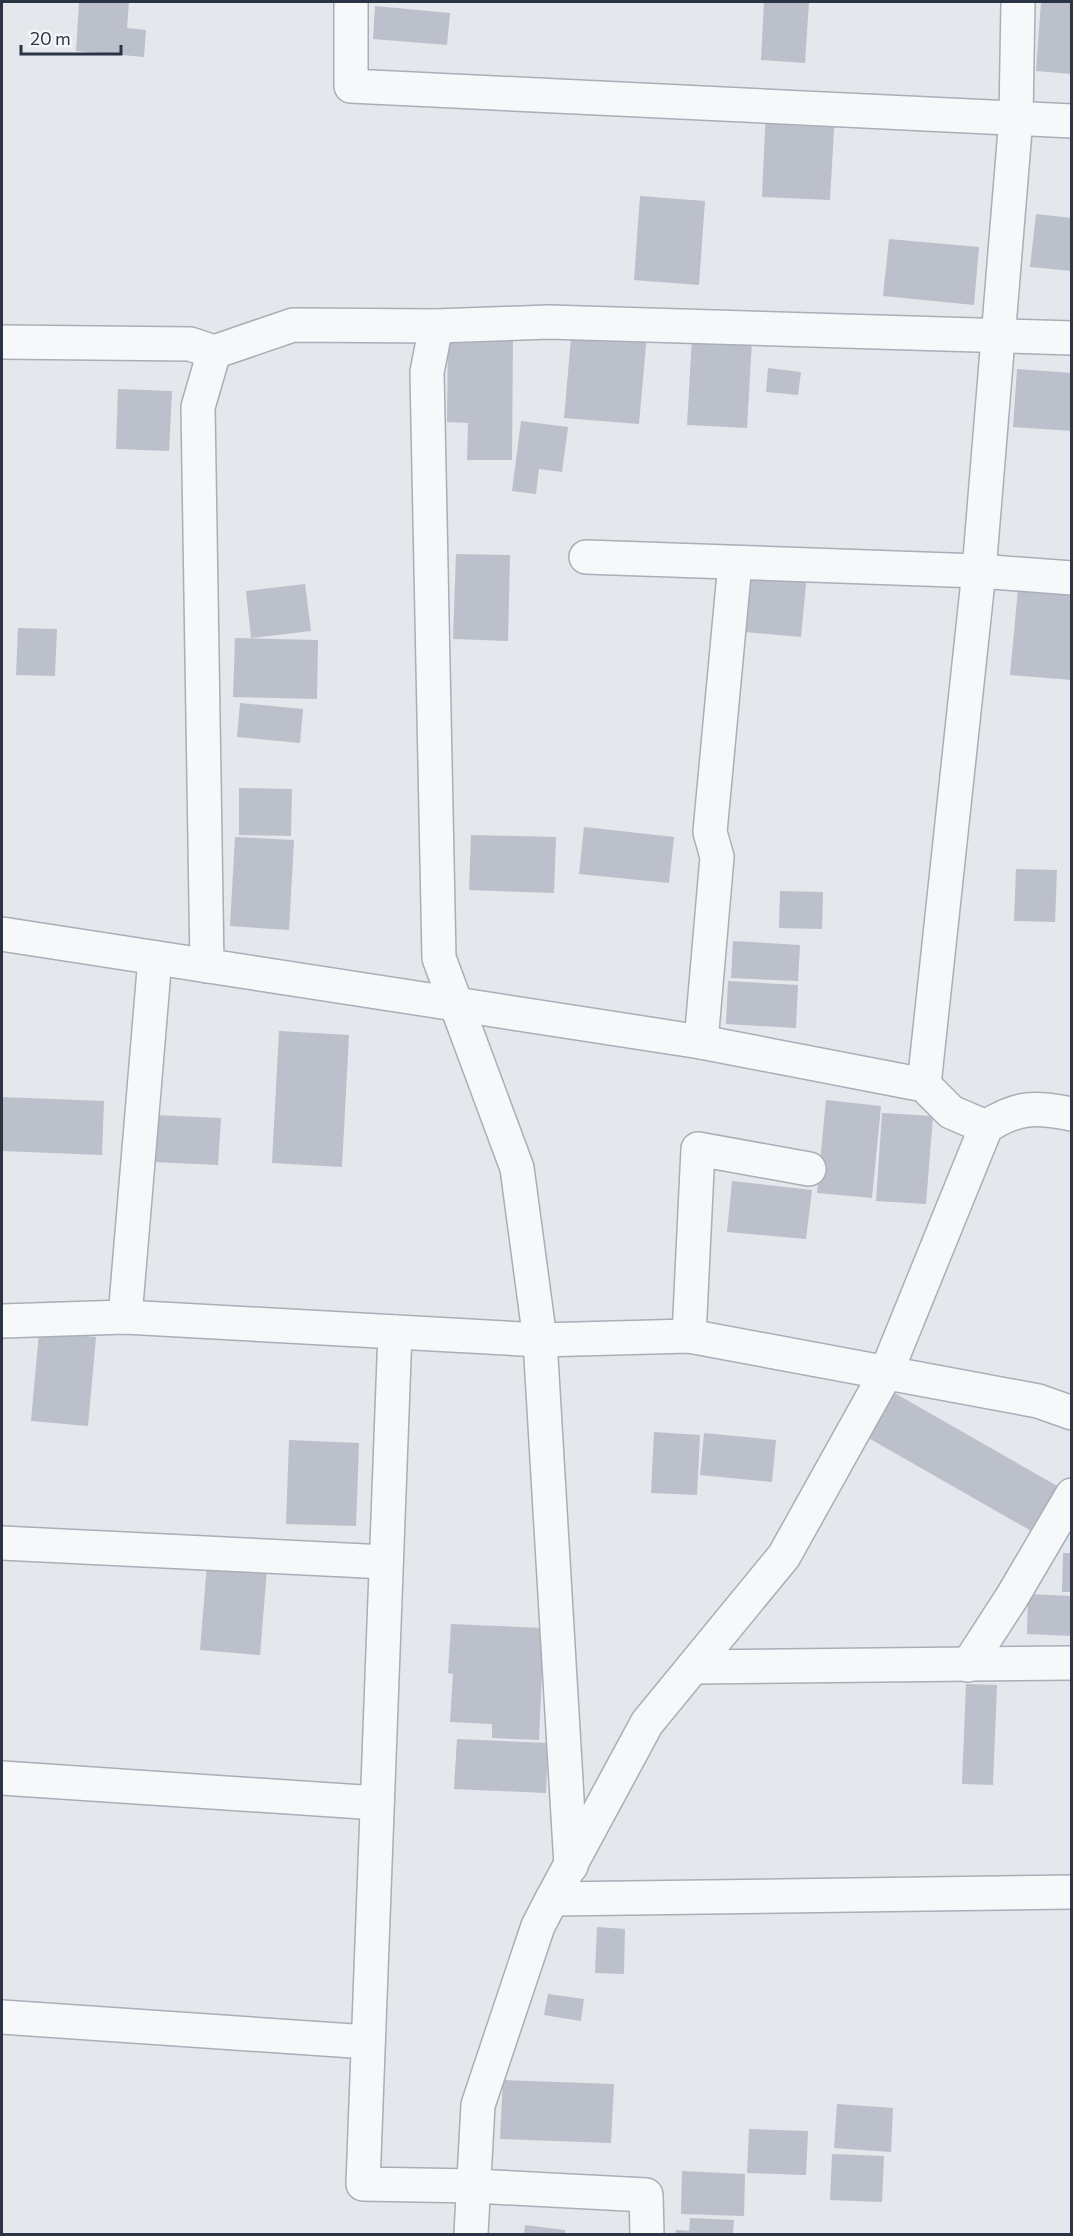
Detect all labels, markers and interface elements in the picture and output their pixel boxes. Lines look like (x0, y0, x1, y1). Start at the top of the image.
scale bar (21, 18, 122, 56)
text: 20 m (30, 27, 71, 49)

